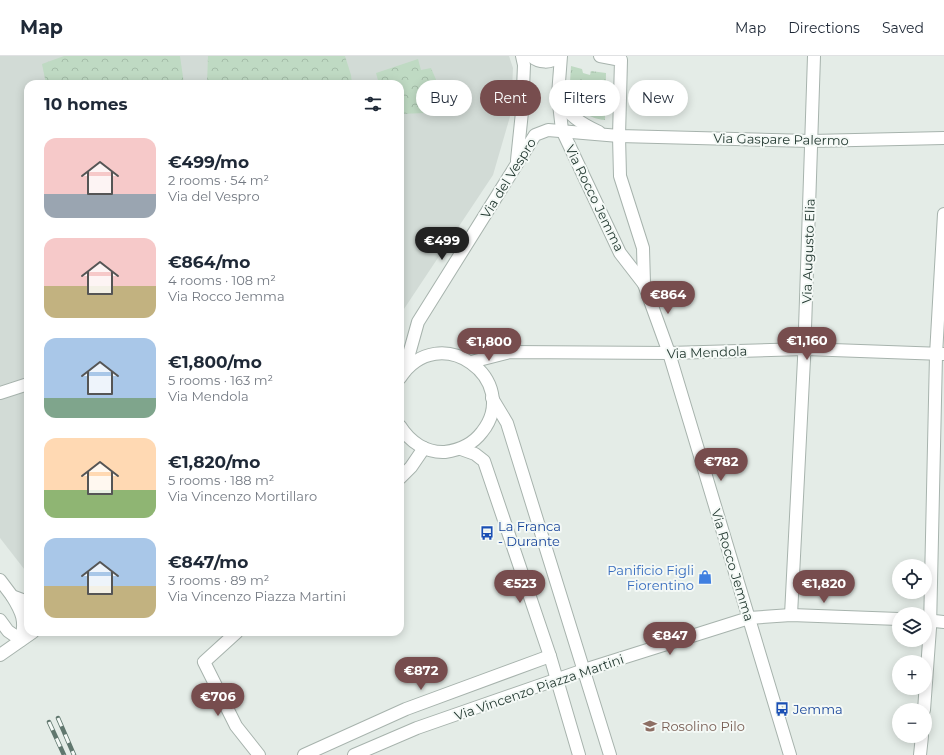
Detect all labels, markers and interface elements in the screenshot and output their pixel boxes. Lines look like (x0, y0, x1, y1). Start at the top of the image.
text: Map (20, 16, 63, 39)
text: Map (735, 19, 766, 37)
text: Directions (788, 19, 860, 37)
text: Saved (882, 19, 924, 37)
chip: Buy (416, 80, 472, 116)
chip: Rent (480, 80, 541, 116)
chip: Filters (549, 80, 620, 116)
chip: New (628, 80, 688, 116)
icon: filters (362, 93, 384, 115)
text: 10 homes (44, 94, 128, 114)
street label: Via Gaspare Palermo (713, 130, 849, 148)
street label: Via del Vespro (477, 135, 539, 221)
street label: Via Rocco Jemma (562, 142, 628, 254)
text: €499/mo (168, 152, 249, 172)
icon: home (76, 154, 124, 202)
text: 2 rooms · 54 m² (168, 172, 269, 188)
text: Via del Vespro (168, 188, 260, 204)
street label: Via Augusto Elia (798, 198, 818, 304)
pin: €499 (418, 227, 466, 261)
text: €499 (424, 232, 460, 248)
text: €864/mo (168, 252, 250, 272)
icon: home (76, 254, 124, 302)
text: 4 rooms · 108 m² (168, 272, 276, 288)
pin: €864 (644, 281, 692, 315)
text: €864 (650, 286, 686, 302)
text: Via Rocco Jemma (168, 288, 285, 304)
pin: €1,160 (774, 327, 840, 361)
pin: €1,800 (456, 328, 522, 362)
text: €1,160 (786, 332, 828, 348)
text: €1,800 (466, 333, 512, 349)
street label: Via Mendola (666, 343, 748, 361)
text: €1,800/mo (168, 352, 262, 372)
icon: home (76, 354, 124, 402)
text: 5 rooms · 163 m² (168, 372, 273, 388)
text: Via Mendola (168, 388, 249, 404)
pin: €782 (697, 448, 745, 482)
text: €1,820/mo (168, 452, 260, 472)
text: €782 (704, 453, 738, 469)
icon: home (76, 454, 124, 502)
text: 5 rooms · 188 m² (168, 472, 274, 488)
text: Via Vincenzo Mortillaro (168, 488, 317, 504)
street label: Via Rocco Jemma (708, 507, 758, 623)
place label: La Franca - Durante (498, 518, 561, 549)
bus stop icon: La Franca - Durante (479, 525, 495, 541)
text: €847/mo (168, 552, 248, 572)
icon: home (76, 554, 124, 602)
map controls (892, 559, 932, 743)
button: locate (892, 559, 932, 599)
place label: Panificio Figli Fiorentino (607, 562, 694, 593)
shop icon: Panificio Figli Fiorentino (697, 569, 713, 585)
pin: €523 (496, 570, 544, 604)
pin: €1,820 (791, 570, 857, 604)
text: 3 rooms · 89 m² (168, 572, 269, 588)
text: €523 (503, 575, 537, 591)
text: €1,820 (802, 575, 846, 591)
text: Via Vincenzo Piazza Martini (168, 588, 346, 604)
button: layers (892, 607, 932, 647)
pin: €847 (646, 622, 694, 656)
text: €847 (652, 627, 688, 643)
street label: Via Vincenzo Piazza Martini (452, 650, 626, 724)
button: + (892, 655, 932, 695)
pin: €872 (397, 657, 445, 691)
text: €872 (404, 662, 438, 678)
pin: €706 (194, 683, 242, 717)
text: €706 (200, 688, 236, 704)
bus stop icon: Jemma (774, 701, 790, 717)
place label: Jemma (792, 701, 843, 717)
button: − (892, 703, 932, 743)
school or university icon: Rosolino Pilo (642, 718, 658, 734)
place label: Rosolino Pilo (661, 718, 745, 734)

